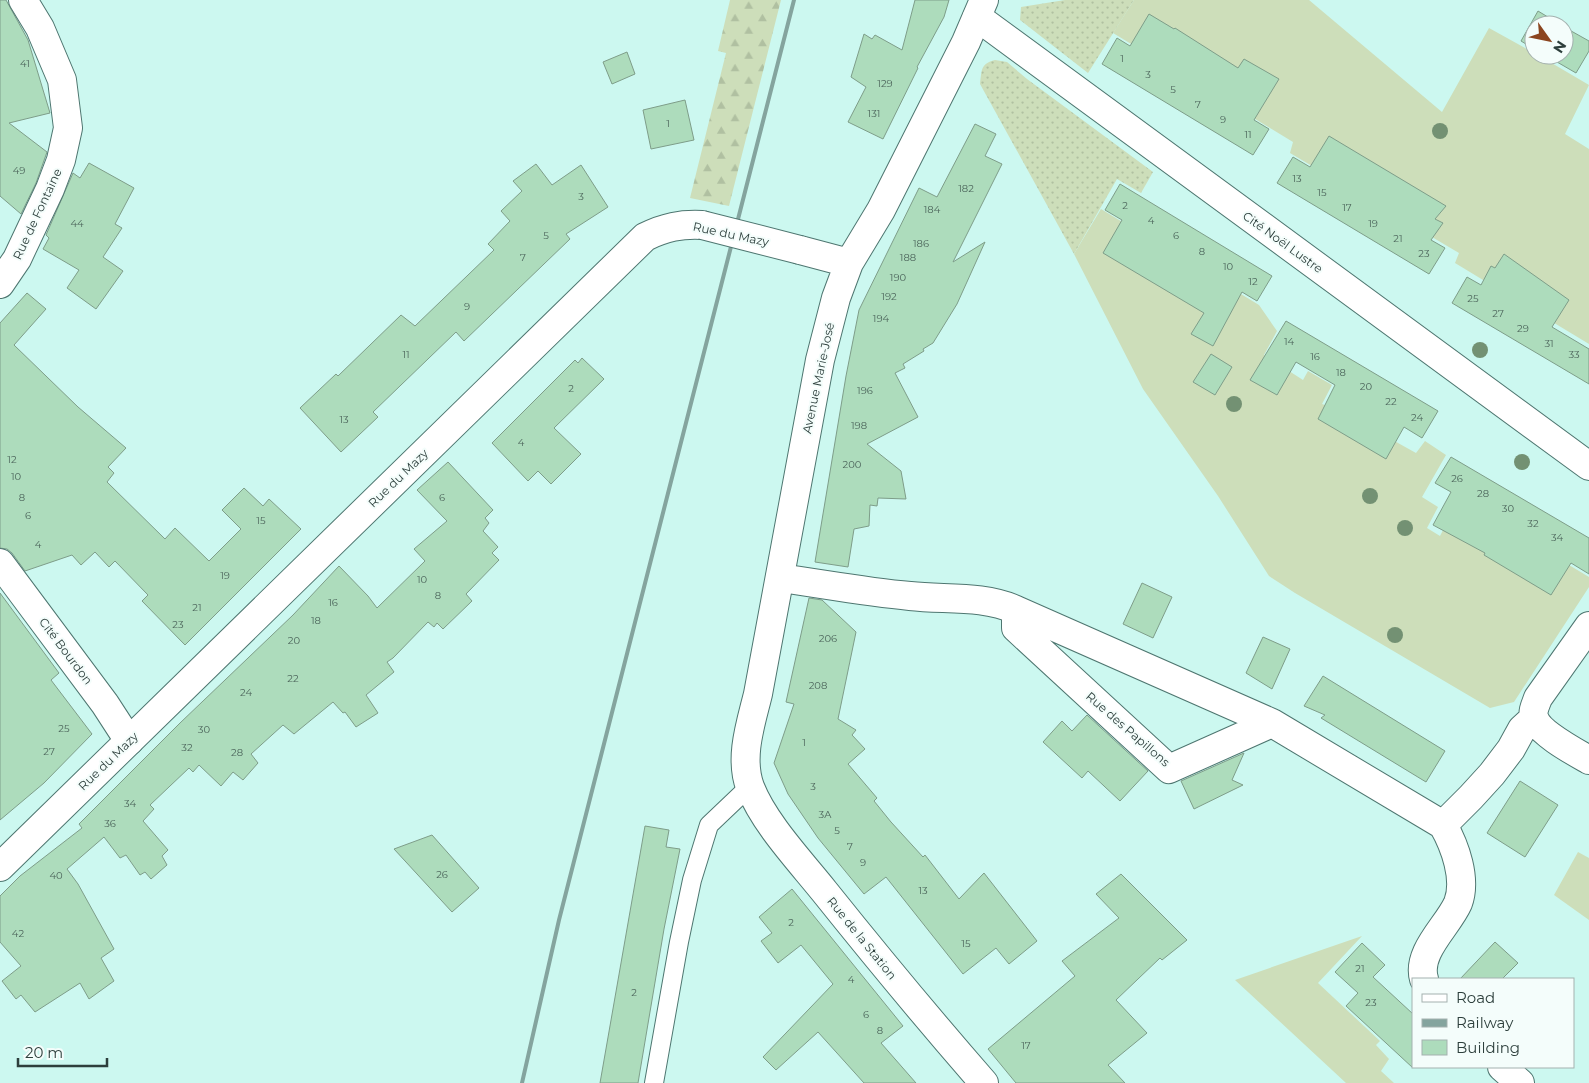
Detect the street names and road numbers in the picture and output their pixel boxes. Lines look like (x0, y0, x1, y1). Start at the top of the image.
street label: Rue de Fontaine (9, 166, 65, 262)
street label: Cité Noël Lustre (1240, 208, 1326, 276)
street label: Rue du Mazy (692, 219, 771, 249)
street label: Avenue Marie-José (799, 321, 837, 435)
street label: Rue du Mazy (365, 445, 431, 510)
street label: Cité Bourdon (36, 615, 96, 687)
street label: Rue des Papillons (1083, 688, 1173, 770)
street label: Rue du Mazy (75, 728, 141, 793)
street label: Rue de la Station (824, 894, 900, 982)

